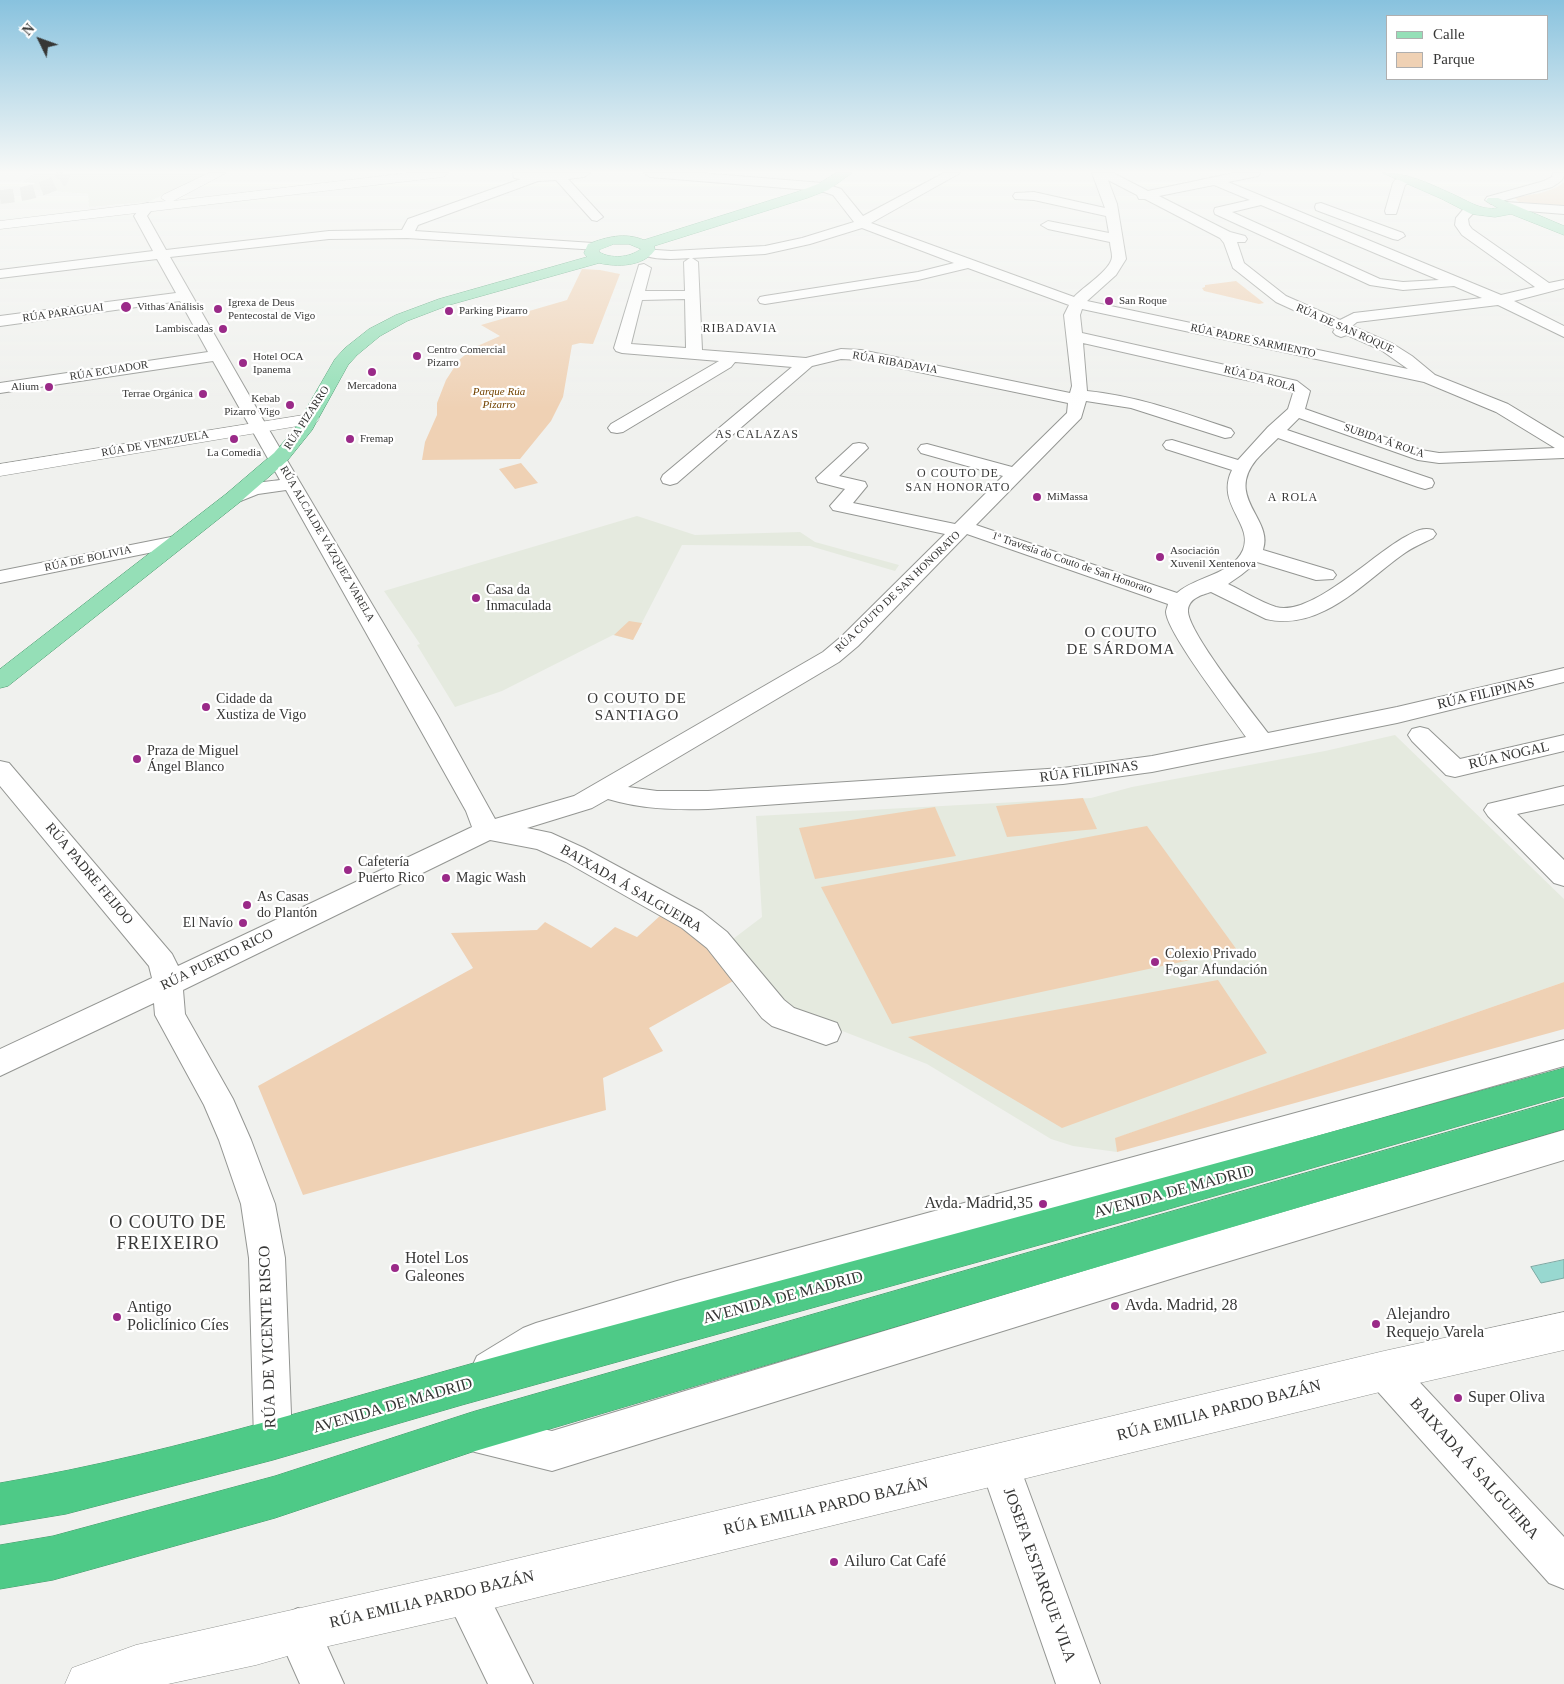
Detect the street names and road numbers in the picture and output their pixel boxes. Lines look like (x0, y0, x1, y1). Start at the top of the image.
street label: RÚA PARAGUAI (22, 301, 104, 325)
street label: RÚA DE SAN ROQUE (1294, 301, 1396, 357)
street label: RÚA PADRE SARMIENTO (1189, 321, 1317, 361)
street label: RÚA RIBADAVIA (851, 349, 939, 377)
street label: RÚA ECUADOR (69, 358, 149, 384)
street label: RÚA DA ROLA (1222, 363, 1298, 395)
street label: RÚA PIZARRO (282, 384, 332, 452)
street label: SUBIDA Á ROLA (1342, 421, 1426, 461)
street label: RÚA DE VENEZUELA (100, 428, 210, 460)
street label: RÚA ALCALDE VÁZQUEZ VARELA (277, 464, 377, 624)
street label: RÚA COUTO DE SAN HONORATO (833, 529, 963, 655)
street label: 1ª Travesía do Couto de San Honorato (990, 529, 1154, 597)
street label: RÚA DE BOLIVIA (43, 543, 133, 575)
street label: RÚA FILIPINAS (1436, 675, 1536, 713)
street label: RÚA NOGAL (1467, 739, 1551, 773)
street label: RÚA FILIPINAS (1039, 758, 1139, 786)
street label: RÚA PADRE FEIJOO (41, 820, 137, 928)
street label: BAIXADA Á SALGUEIRA (557, 841, 705, 937)
street label: RÚA PUERTO RICO (158, 925, 276, 995)
street label: AVENIDA DE MADRID (1092, 1161, 1256, 1223)
street label: RÚA DE VICENTE RISCO (255, 1245, 281, 1429)
street label: AVENIDA DE MADRID (701, 1267, 865, 1329)
street label: AVENIDA DE MADRID (311, 1374, 475, 1438)
street label: RÚA EMILIA PARDO BAZÁN (1115, 1376, 1323, 1446)
street label: BAIXADA Á SALGUEIRA (1405, 1394, 1543, 1544)
street label: RÚA EMILIA PARDO BAZÁN (722, 1474, 930, 1540)
street label: JOSEFA ESTARQUE VILA (998, 1485, 1080, 1665)
street label: RÚA EMILIA PARDO BAZÁN (328, 1567, 536, 1633)

